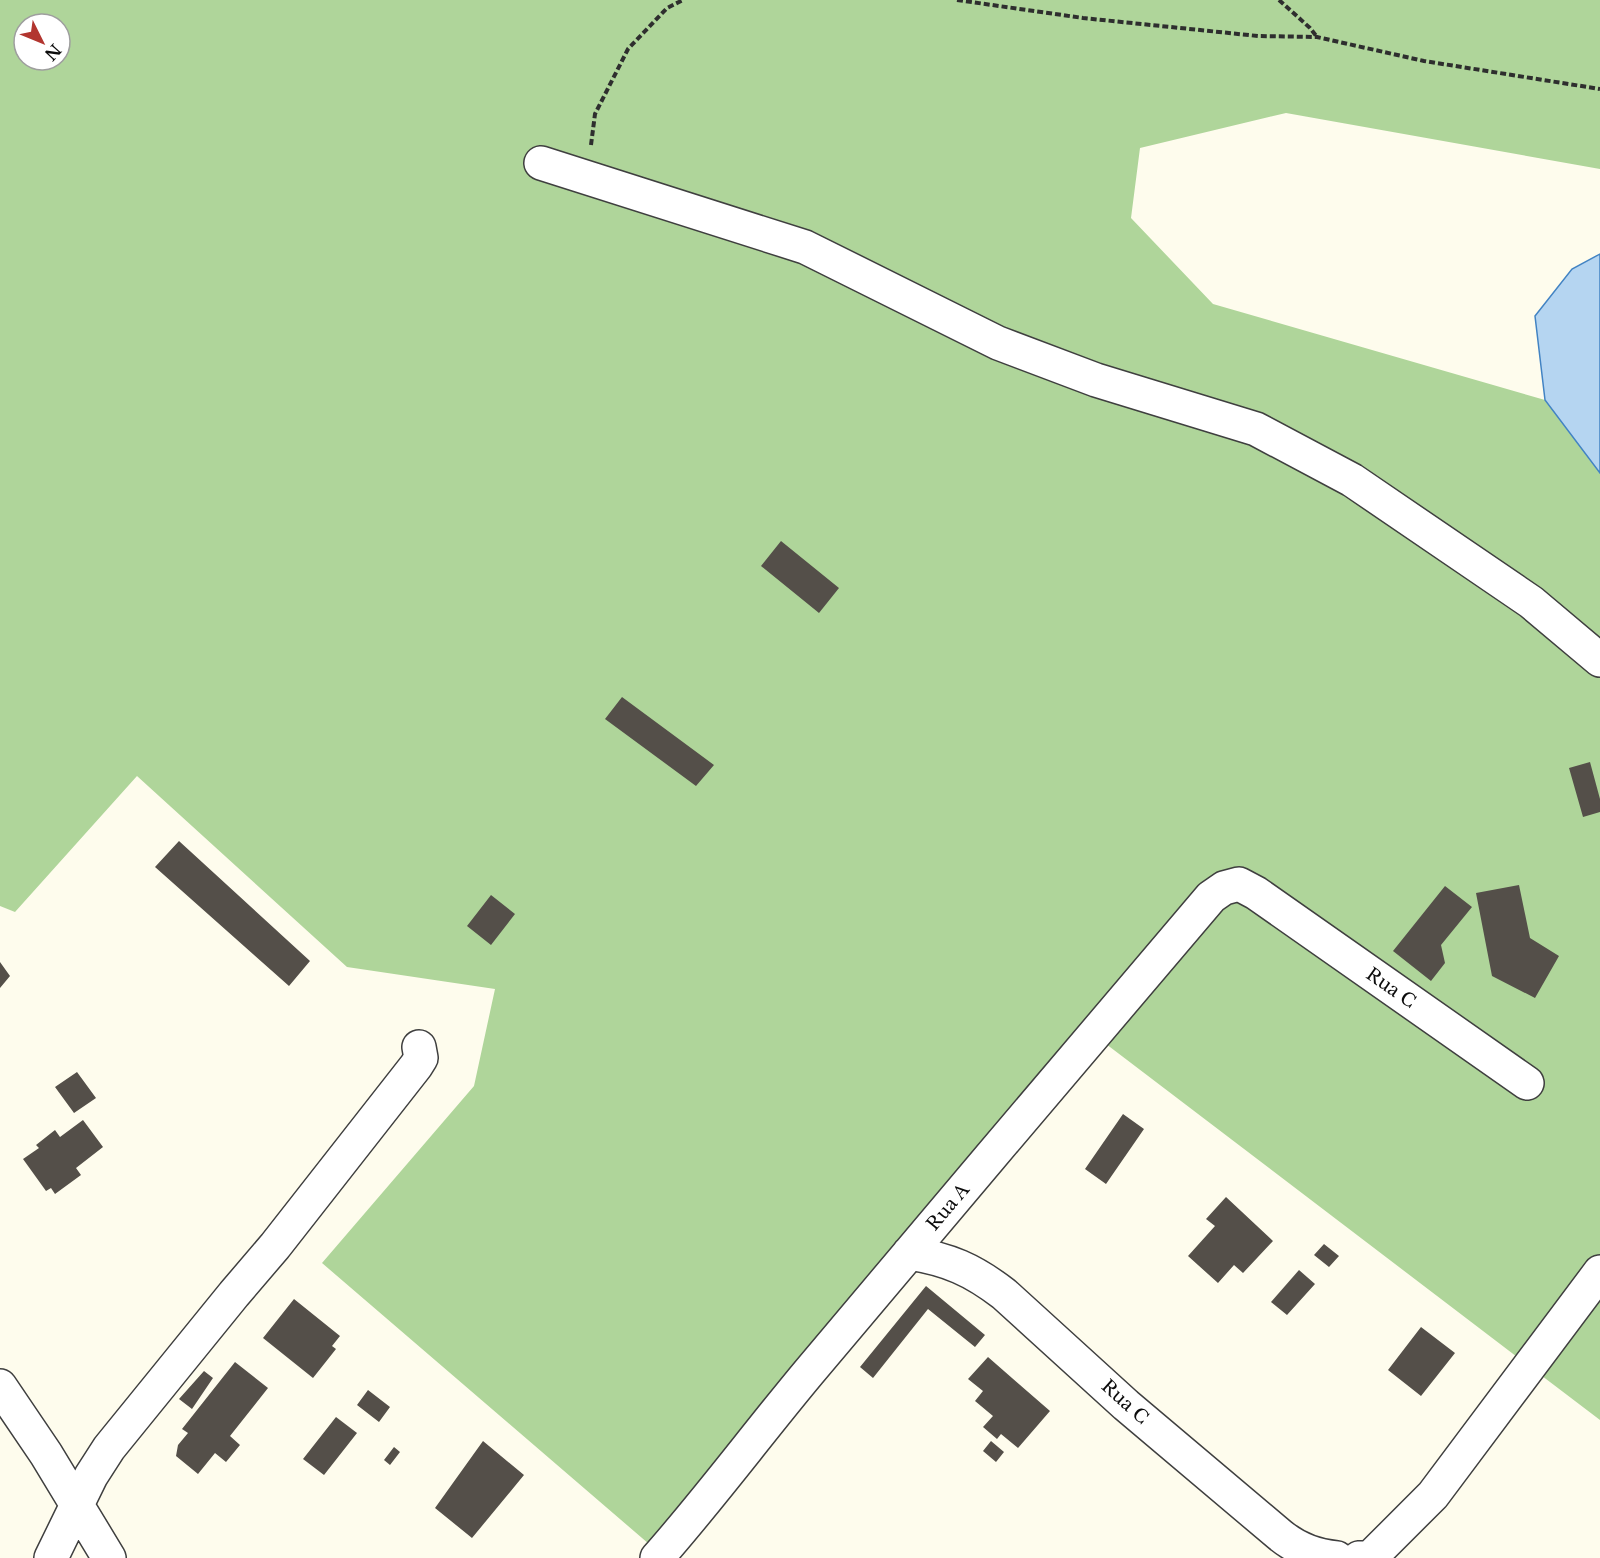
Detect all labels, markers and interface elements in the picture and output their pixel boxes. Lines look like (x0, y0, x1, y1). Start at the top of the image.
north arrow (12, 12, 72, 72)
text: N (41, 40, 65, 65)
street label: Rua C (1362, 963, 1420, 1013)
street label: Rua A (922, 1178, 975, 1235)
street label: Rua C (1097, 1375, 1153, 1429)

